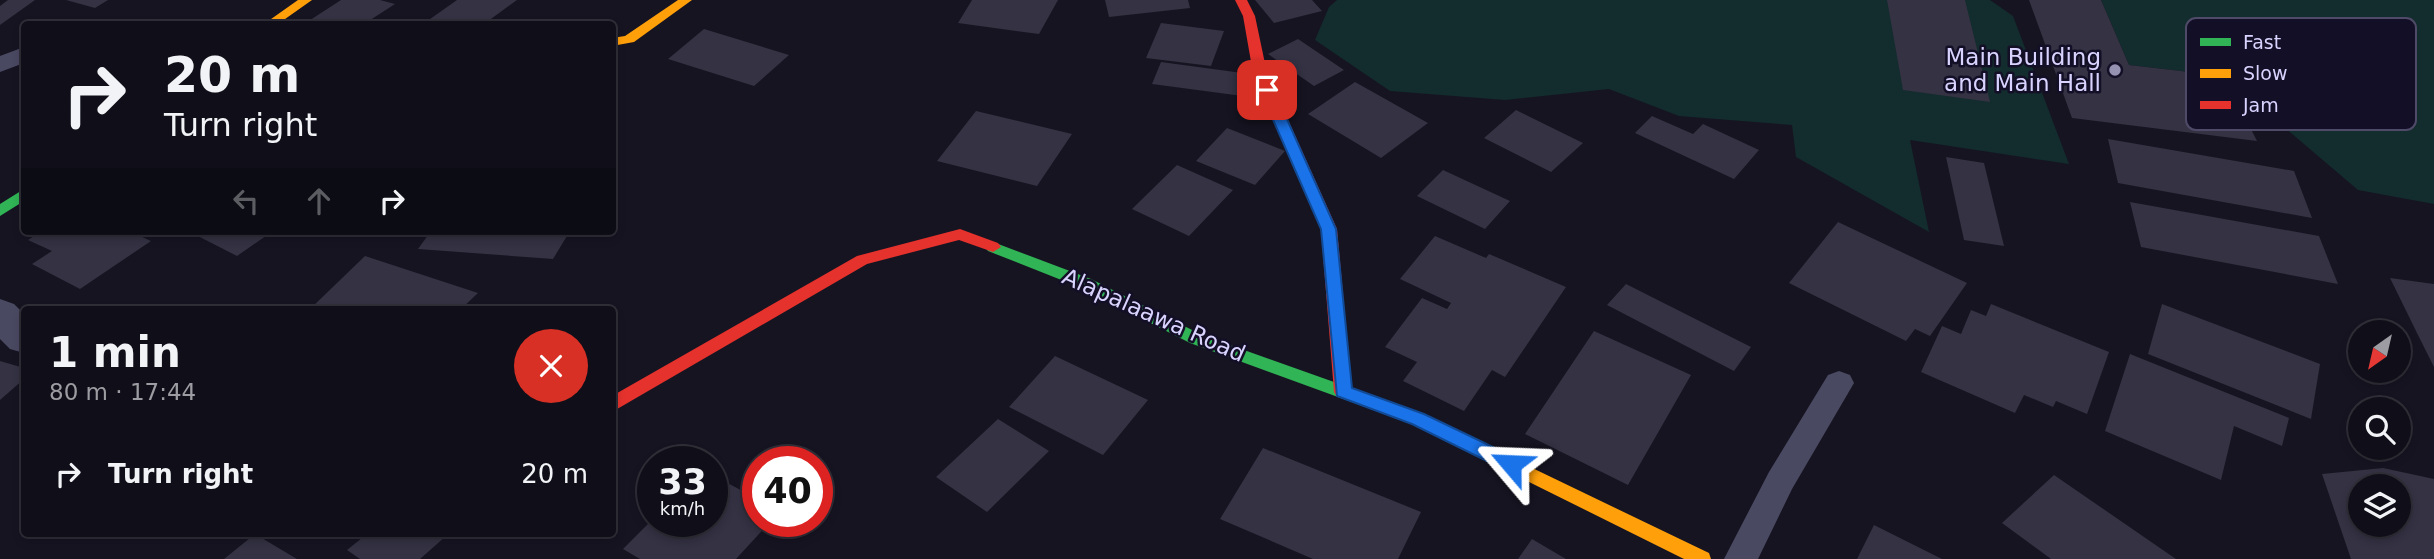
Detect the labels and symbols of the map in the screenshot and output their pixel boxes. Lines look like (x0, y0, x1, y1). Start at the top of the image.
legend (2186, 18, 2416, 130)
text: Fast (2243, 31, 2281, 53)
place label: Main Building and Main Hall (1944, 44, 2101, 96)
pin (1237, 60, 1297, 120)
marker: Main Building and Main Hall (2107, 62, 2123, 78)
text: Slow (2243, 62, 2288, 84)
text: Jam (2242, 94, 2279, 116)
street label: Alapalaawa Road (1059, 263, 1249, 367)
north arrow (2348, 320, 2412, 383)
position arrow (1474, 427, 1548, 501)
speed limit sign: 40 (742, 446, 833, 537)

